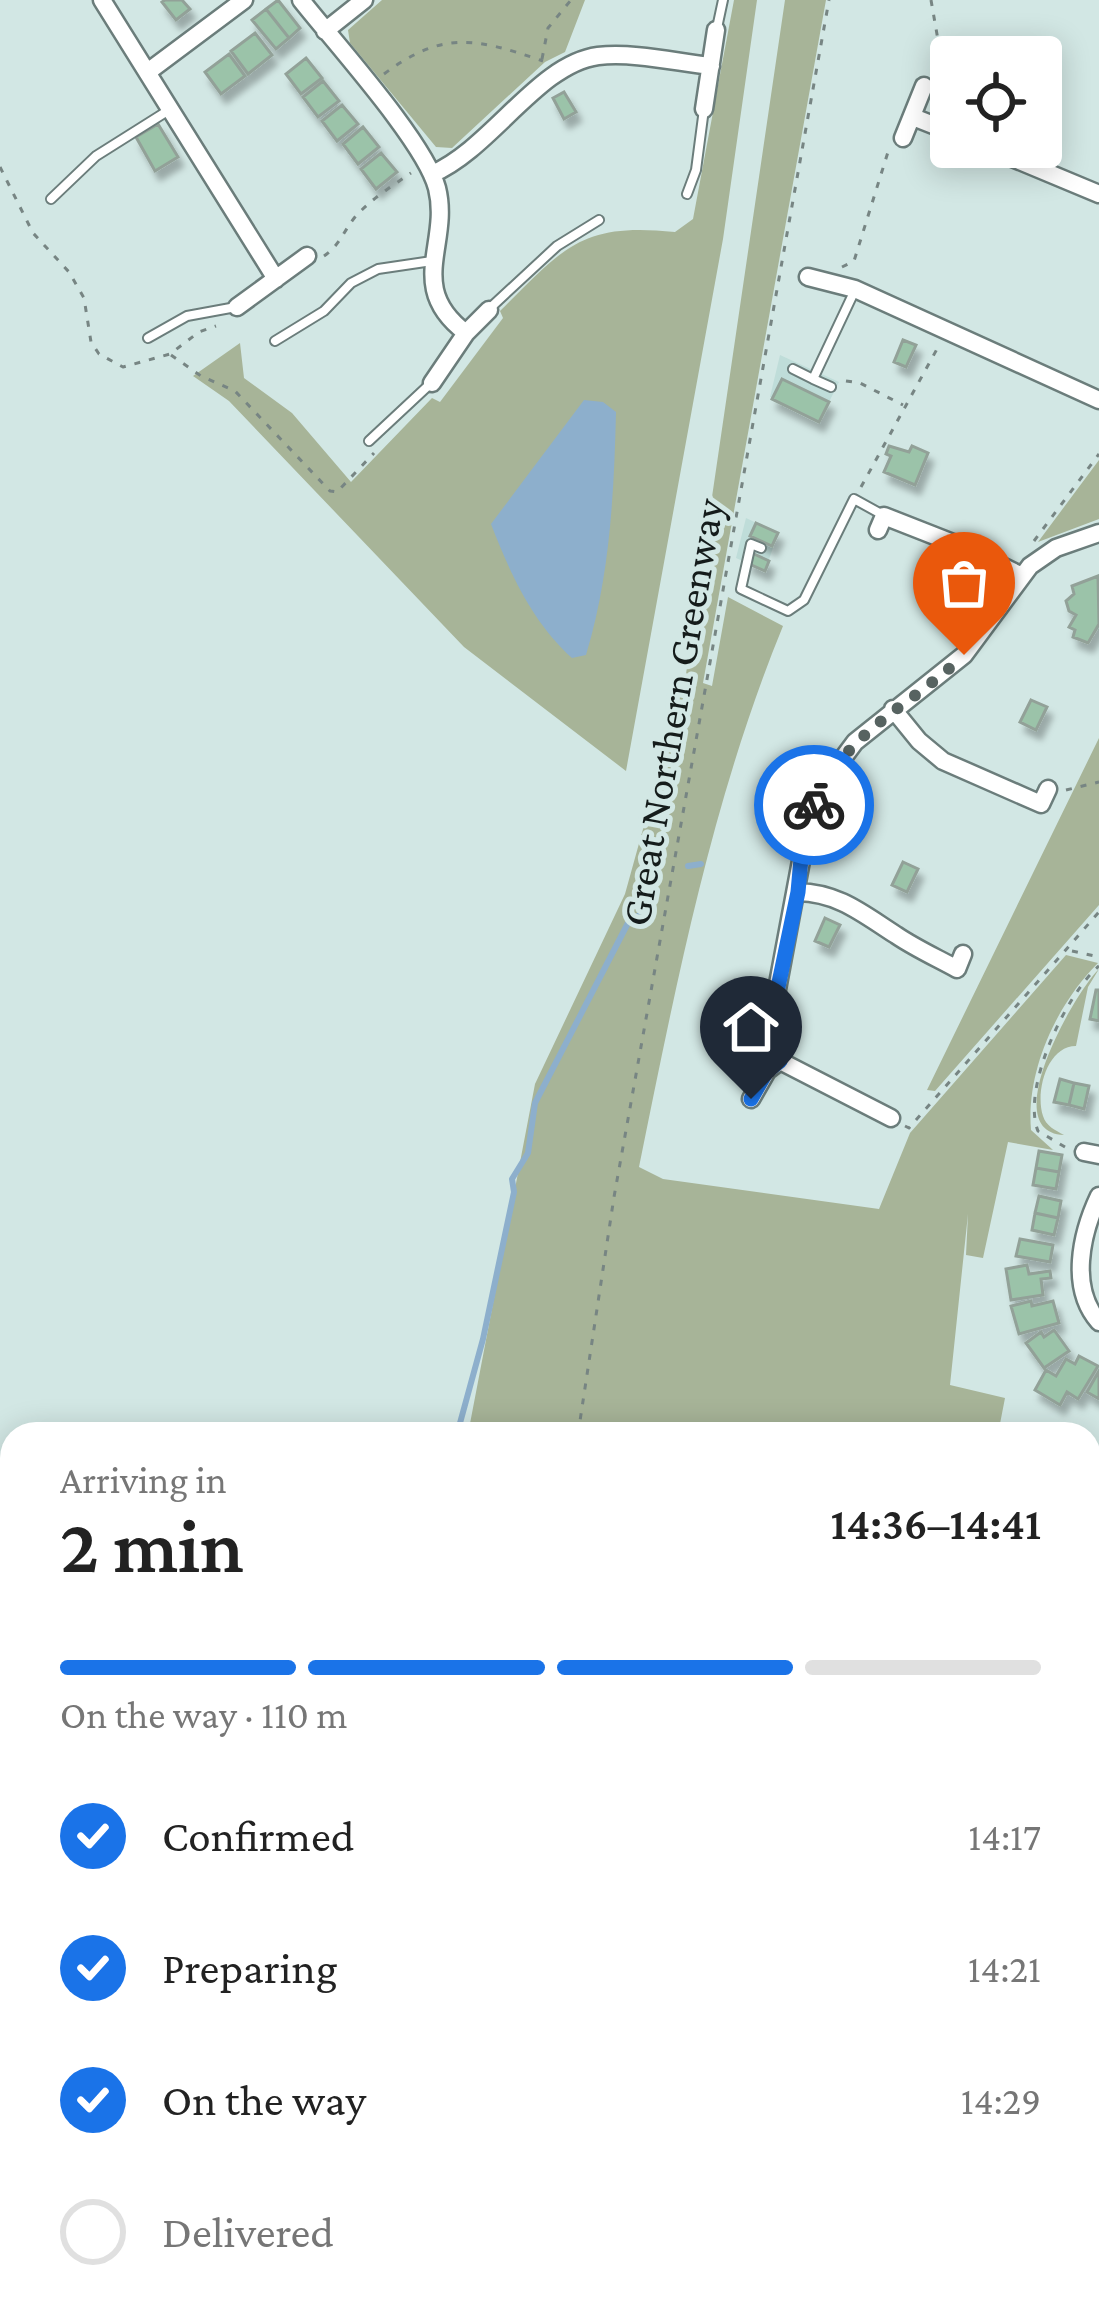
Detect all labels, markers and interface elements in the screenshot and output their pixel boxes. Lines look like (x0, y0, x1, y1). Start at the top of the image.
map controls (930, 36, 1062, 168)
button: locate (930, 36, 1062, 168)
street label: Great Northern Greenway (611, 494, 733, 929)
pin (913, 532, 1015, 655)
icon: bag (931, 550, 997, 616)
courier (754, 745, 874, 865)
icon: bike (781, 772, 847, 838)
pin (700, 976, 802, 1099)
icon: home (718, 994, 784, 1060)
text: Arriving in (60, 1458, 227, 1501)
text: 14:36–14:41 (830, 1499, 1041, 1549)
text: 2 min (60, 1502, 244, 1589)
text: On the way · 110 m (60, 1693, 348, 1736)
icon: check (60, 1803, 126, 1869)
text: Confirmed (162, 1811, 354, 1861)
text: 14:17 (968, 1815, 1041, 1858)
icon: check (60, 1935, 126, 2001)
text: Preparing (162, 1943, 338, 1993)
text: 14:21 (968, 1947, 1041, 1990)
icon: check (60, 2067, 126, 2133)
text: On the way (162, 2075, 366, 2125)
text: 14:29 (961, 2079, 1041, 2122)
text: Delivered (162, 2207, 334, 2257)

